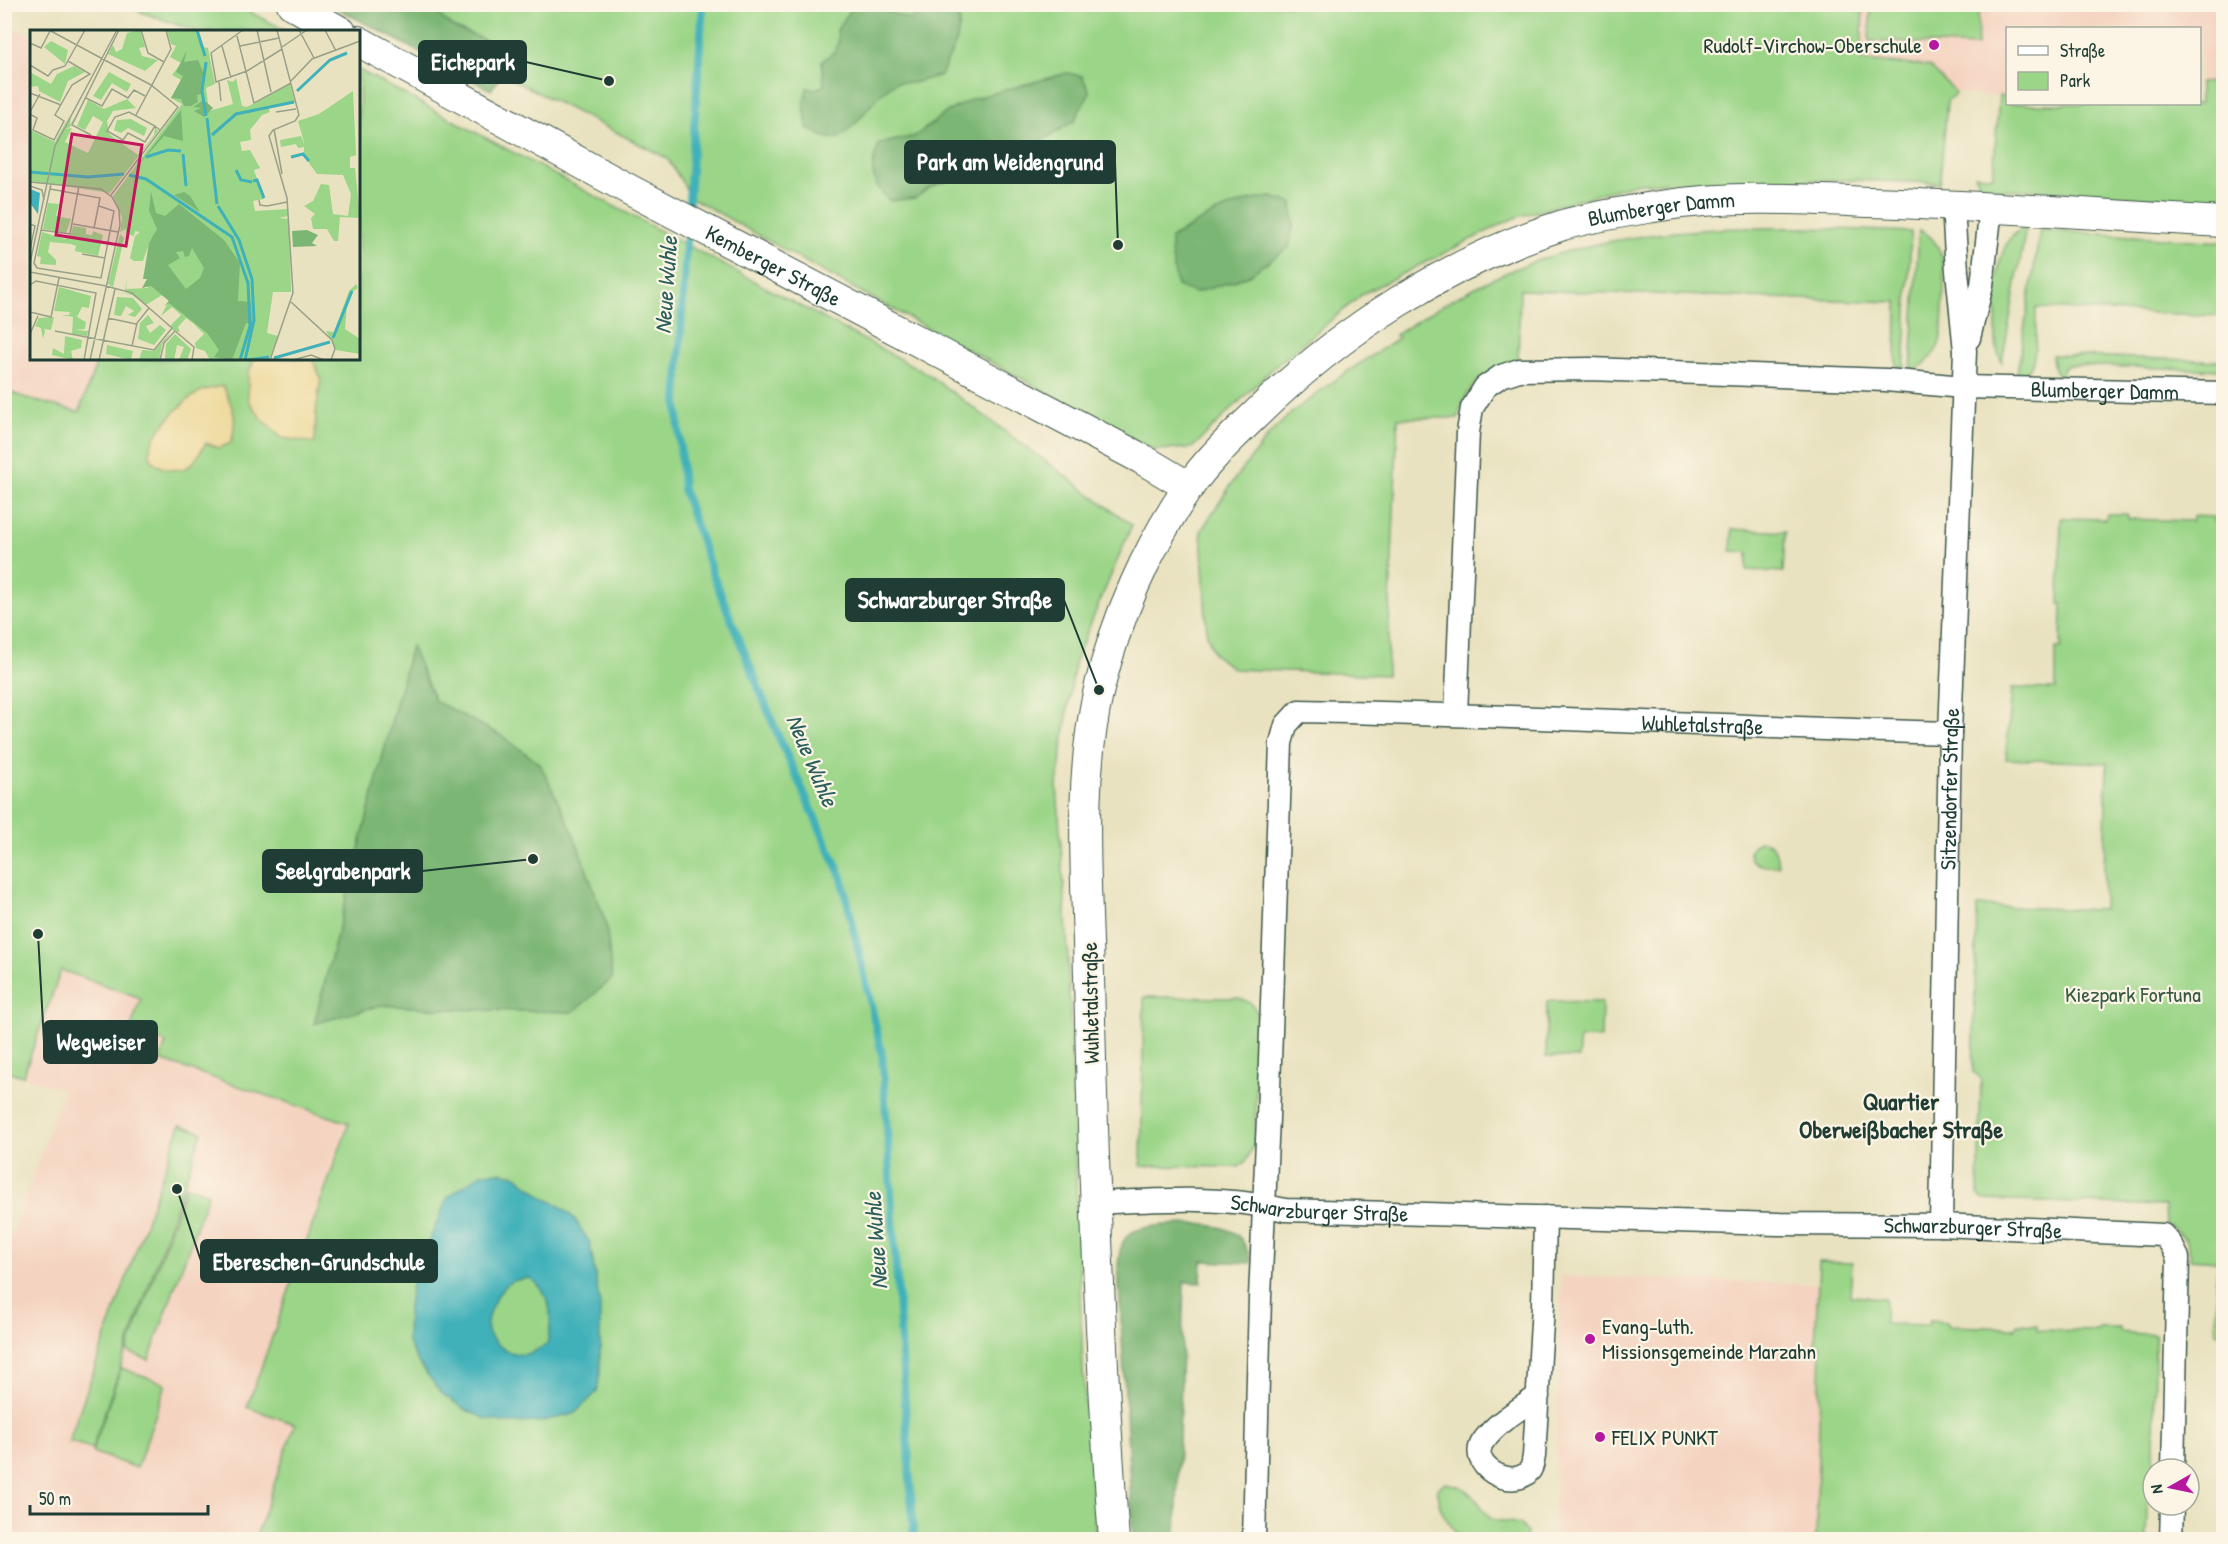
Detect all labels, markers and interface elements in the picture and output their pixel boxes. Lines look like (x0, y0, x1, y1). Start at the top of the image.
legend (2006, 27, 2201, 105)
inset map (30, 30, 360, 360)
place label: Rudolf-Virchow-Oberschule (1703, 30, 1922, 60)
marker: Rudolf-Virchow-Oberschule (1927, 38, 1941, 52)
text: Straße (2060, 38, 2105, 63)
callout: Eichepark (419, 41, 526, 83)
text: Eichepark (431, 45, 515, 78)
text: Park (2060, 68, 2091, 93)
callout: Park am Weidengrund (905, 141, 1115, 183)
text: Park am Weidengrund (917, 145, 1104, 178)
street label: Blumberger Damm (1585, 184, 1736, 233)
street label: Kemberger Straße (700, 217, 846, 313)
water label: Neue Wuhle (646, 234, 684, 335)
street label: Blumberger Damm (2030, 374, 2179, 407)
callout: Schwarzburger Straße (846, 579, 1064, 621)
text: Schwarzburger Straße (858, 583, 1053, 616)
street label: Wuhletalstraße (1641, 707, 1764, 742)
street label: Sitzendorfer Straße (1932, 707, 1966, 870)
water label: Neue Wuhle (779, 709, 847, 812)
callout: Seelgrabenpark (263, 850, 422, 892)
text: Seelgrabenpark (276, 854, 411, 887)
street label: Wuhletalstraße (1074, 942, 1106, 1064)
park label: Kiezpark Fortuna (2065, 979, 2201, 1009)
callout: Wegweiser (44, 1021, 157, 1063)
text: Wegweiser (56, 1025, 146, 1058)
district label: Quartier Oberweißbacher Straße (1799, 1085, 2003, 1146)
street label: Schwarzburger Straße (1229, 1187, 1409, 1229)
water label: Neue Wuhle (856, 1190, 894, 1291)
street label: Schwarzburger Straße (1884, 1210, 2063, 1245)
callout: Ebereschen-Grundschule (201, 1240, 437, 1282)
text: Ebereschen-Grundschule (213, 1245, 426, 1277)
place label: Evang-luth. Missionsgemeinde Marzahn (1602, 1311, 1816, 1366)
marker: Evang-luth. Missionsgemeinde Marzahn (1583, 1332, 1597, 1346)
place label: FELIX PUNKT (1611, 1422, 1719, 1452)
marker: FELIX PUNKT (1593, 1430, 1607, 1444)
north arrow (2141, 1457, 2201, 1517)
scale bar (30, 1478, 208, 1516)
text: N (2145, 1483, 2168, 1495)
text: 50 m (39, 1486, 71, 1511)

